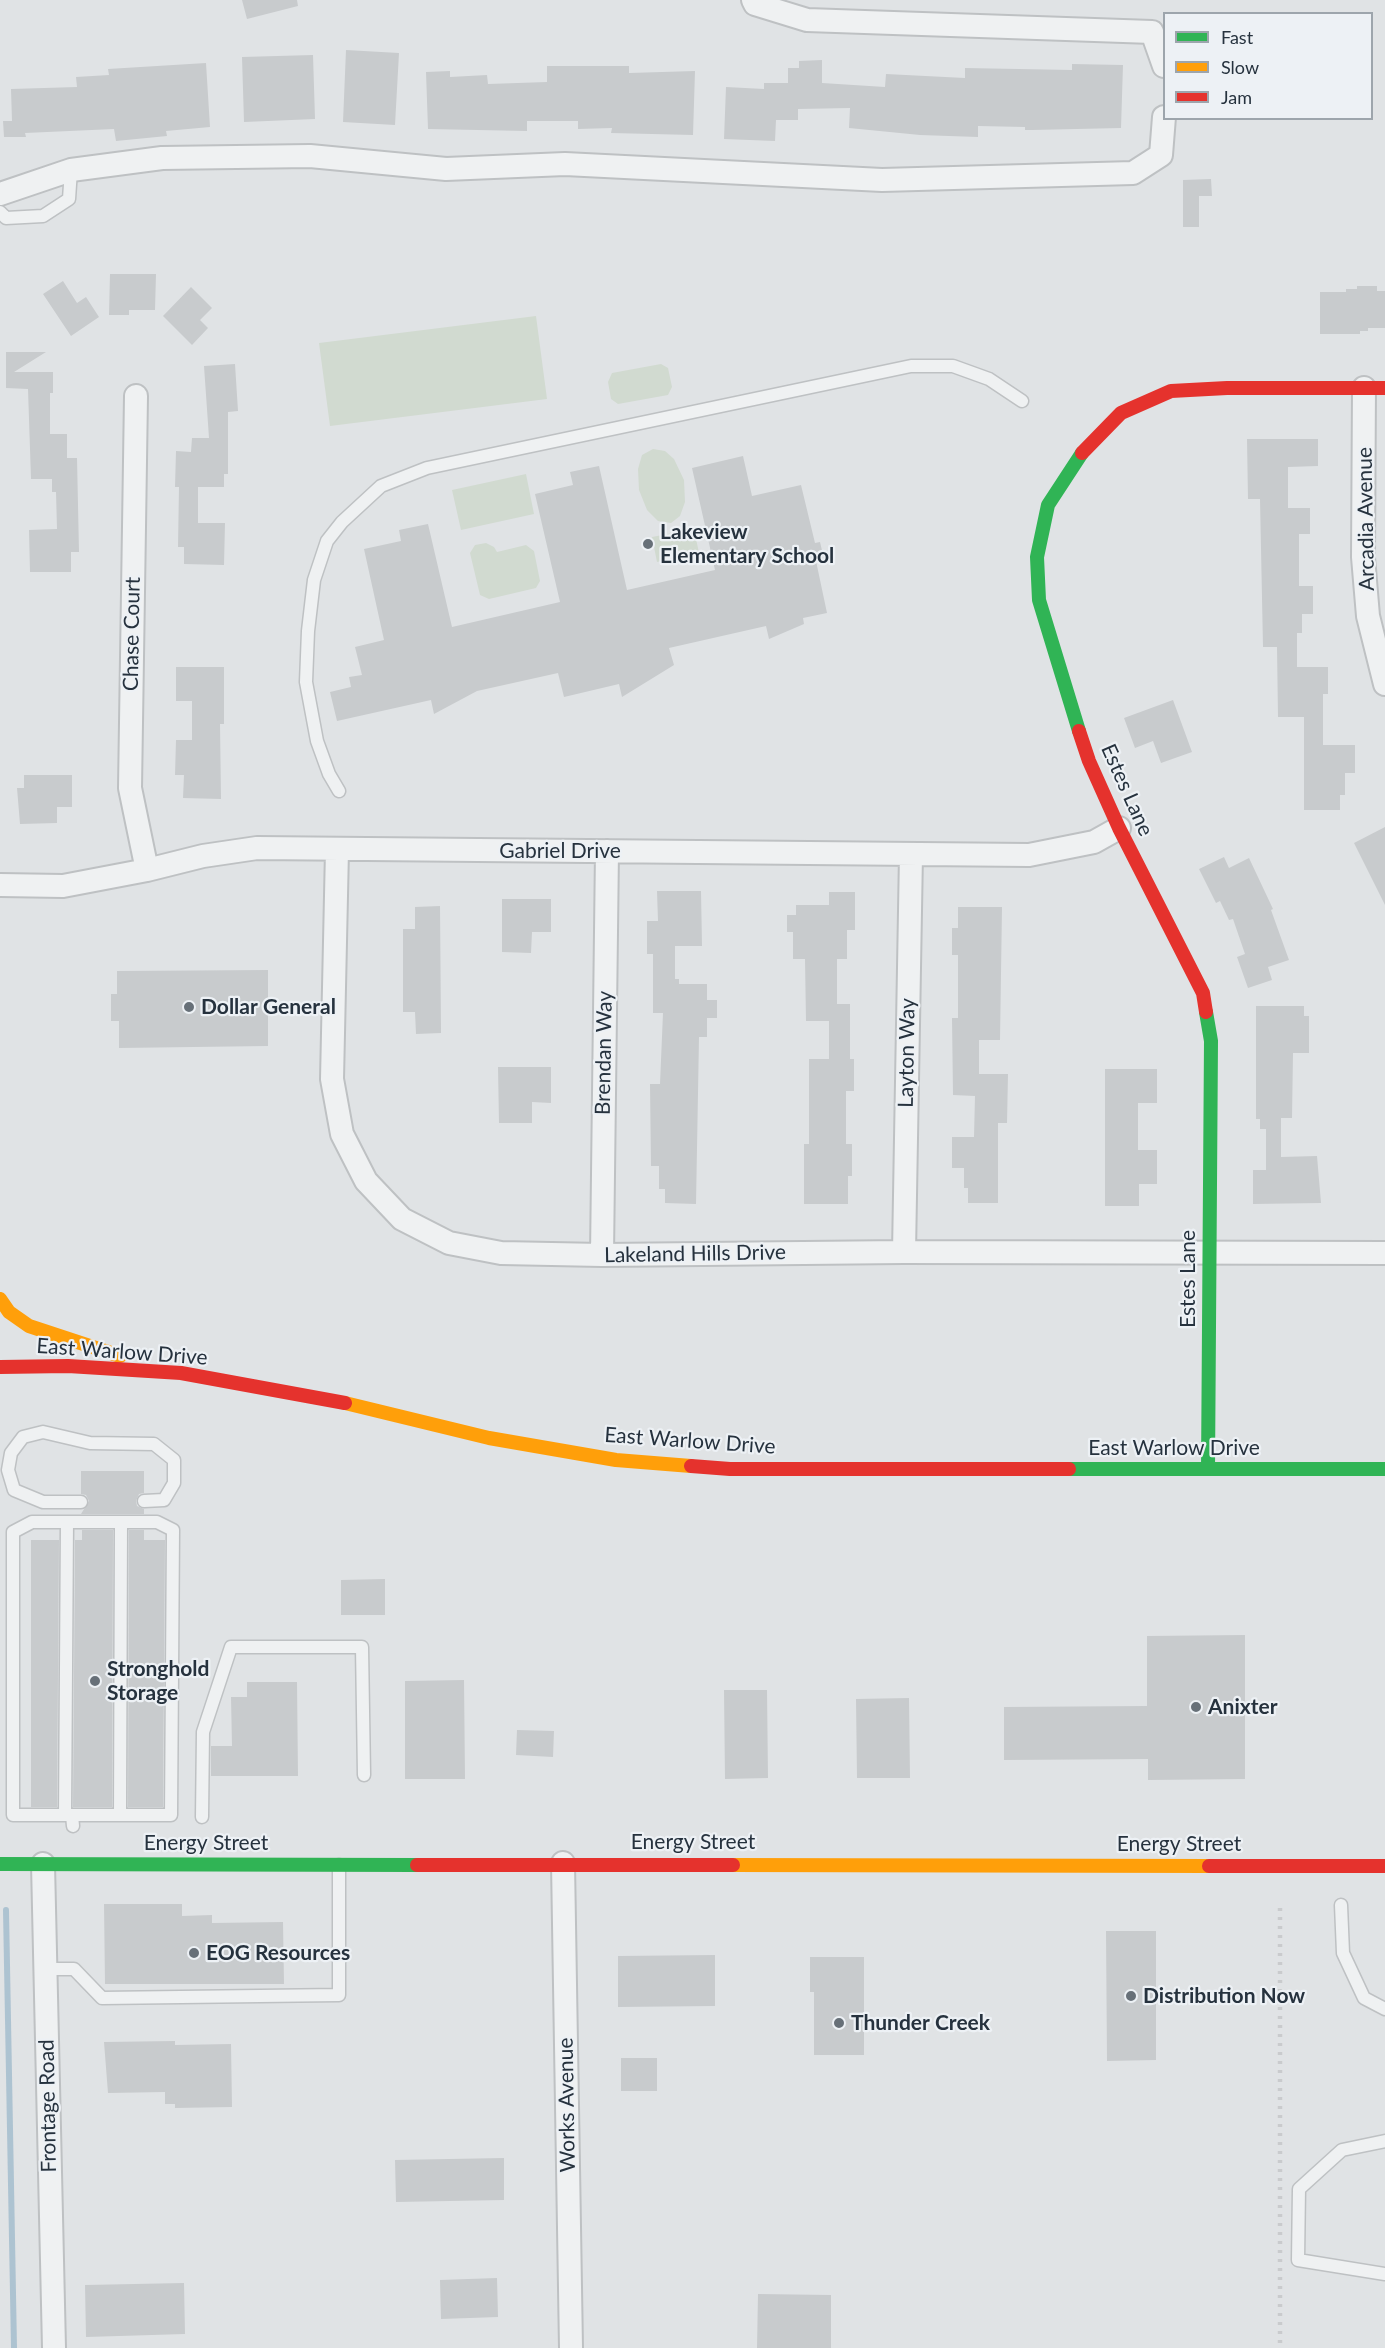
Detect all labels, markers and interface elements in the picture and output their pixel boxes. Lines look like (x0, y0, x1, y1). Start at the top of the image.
legend (1163, 12, 1373, 120)
text: Fast (1221, 26, 1253, 48)
text: Slow (1221, 56, 1259, 78)
text: Jam (1221, 86, 1252, 108)
street label: Arcadia Avenue (1352, 447, 1380, 591)
place label: Lakeview Elementary School (660, 519, 834, 569)
marker: Lakeview Elementary School (641, 537, 655, 551)
street label: Chase Court (118, 577, 146, 691)
street label: Estes Lane (1096, 740, 1158, 840)
street label: Gabriel Drive (499, 838, 621, 864)
street label: Brendan Way (590, 991, 618, 1115)
place label: Dollar General (201, 994, 336, 1020)
street label: Layton Way (893, 998, 921, 1108)
marker: Dollar General (182, 1000, 196, 1014)
street label: Estes Lane (1175, 1230, 1201, 1328)
street label: Lakeland Hills Drive (604, 1240, 786, 1268)
street label: East Warlow Drive (35, 1333, 209, 1371)
street label: East Warlow Drive (603, 1422, 777, 1460)
street label: East Warlow Drive (1088, 1435, 1260, 1461)
place label: Stronghold Storage (107, 1656, 209, 1706)
marker: Stronghold Storage (88, 1674, 102, 1688)
place label: Anixter (1208, 1694, 1277, 1720)
marker: Anixter (1189, 1700, 1203, 1714)
street label: Energy Street (631, 1829, 755, 1855)
street label: Energy Street (144, 1830, 268, 1856)
street label: Energy Street (1117, 1831, 1241, 1857)
place label: EOG Resources (206, 1940, 350, 1966)
marker: EOG Resources (187, 1946, 201, 1960)
place label: Distribution Now (1143, 1983, 1305, 2009)
marker: Distribution Now (1124, 1989, 1138, 2003)
place label: Thunder Creek (851, 2010, 990, 2036)
marker: Thunder Creek (832, 2016, 846, 2030)
street label: Works Avenue (553, 2037, 581, 2173)
street label: Frontage Road (34, 2039, 62, 2173)

